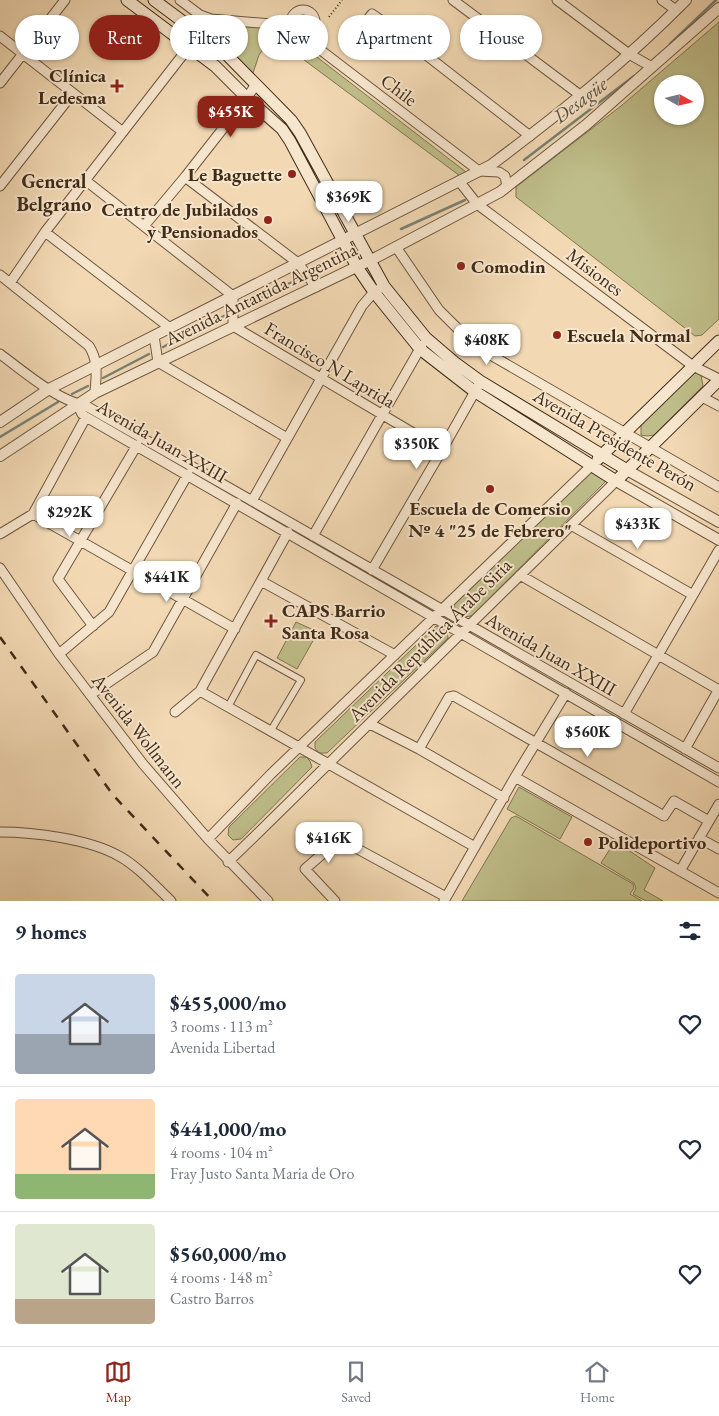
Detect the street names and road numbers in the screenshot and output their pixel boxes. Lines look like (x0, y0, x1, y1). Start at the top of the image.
street label: Chile (376, 68, 422, 112)
street label: Avenida Antartida Argentina (160, 236, 362, 352)
street label: Misiones (561, 242, 629, 302)
street label: Francisco N Laprida (260, 316, 400, 414)
street label: Avenida Presidente Perón (528, 382, 701, 497)
street label: Avenida Juan XXIII (91, 393, 232, 489)
street label: Avenida República Árabe Siria (342, 553, 517, 728)
street label: Avenida Juan XXIII (480, 606, 621, 702)
street label: Avenida Wollmann (86, 668, 192, 793)

